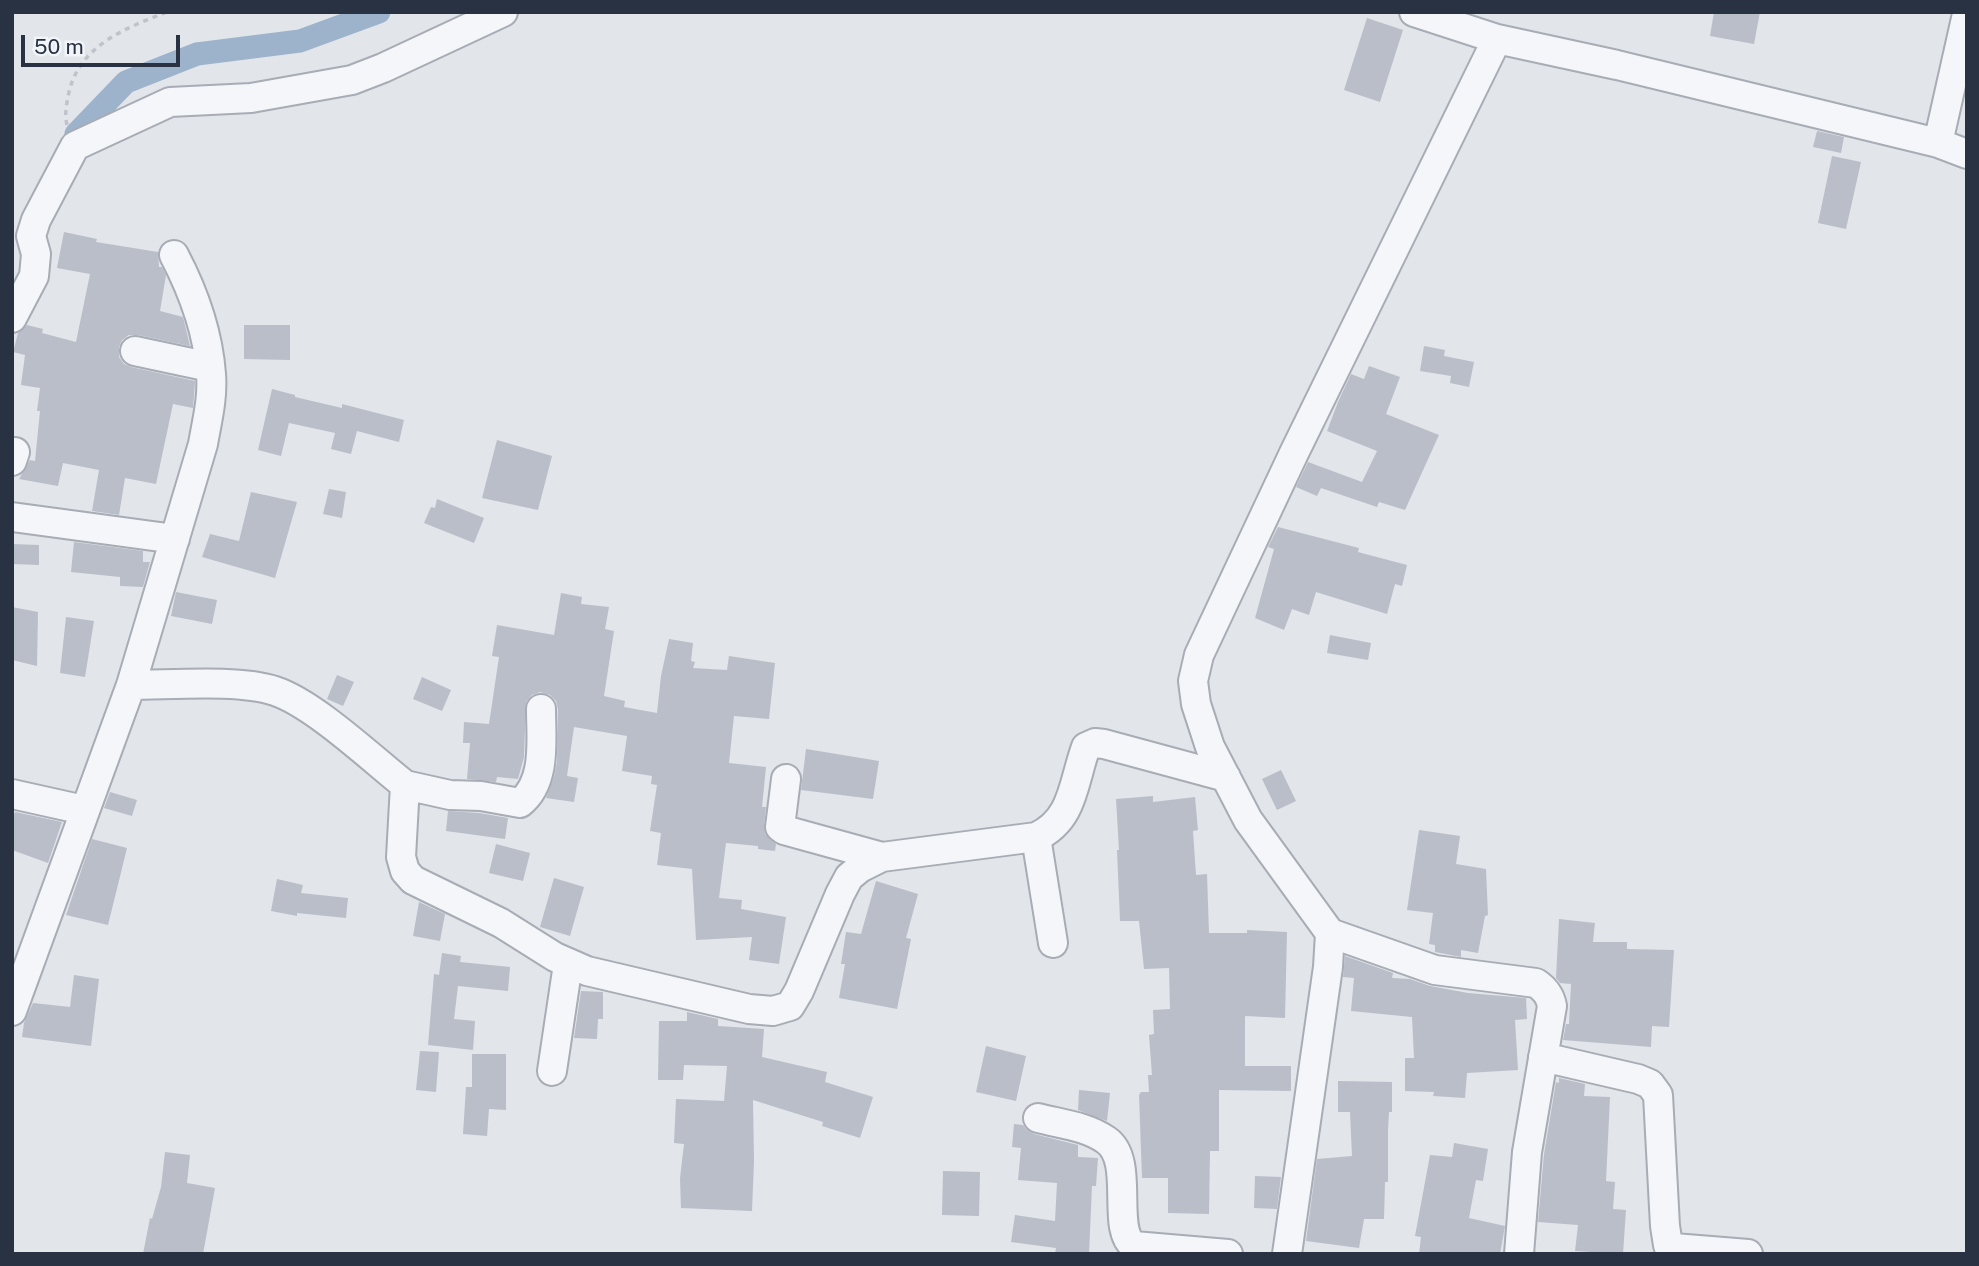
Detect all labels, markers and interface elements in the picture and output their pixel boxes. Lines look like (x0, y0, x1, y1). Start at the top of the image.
scale bar (24, 21, 184, 65)
text: 50 m (34, 34, 84, 59)

